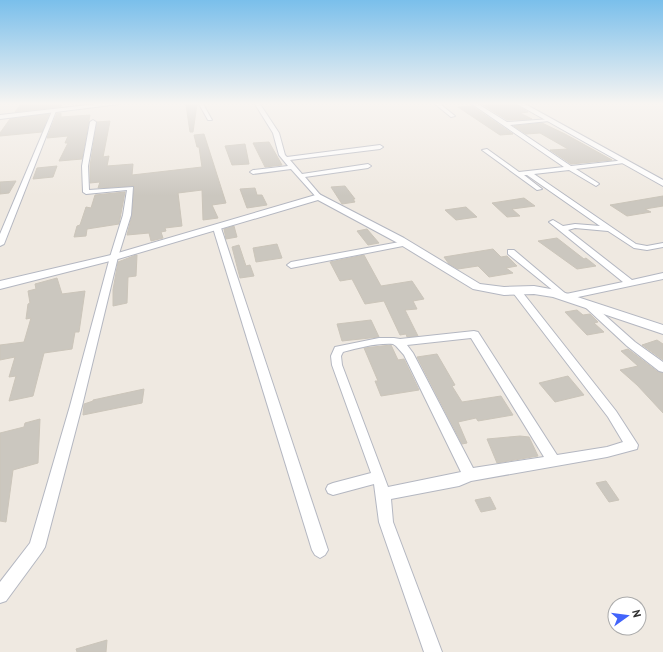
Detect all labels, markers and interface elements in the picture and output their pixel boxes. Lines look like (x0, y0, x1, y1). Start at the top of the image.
north arrow (607, 596, 647, 636)
text: N (629, 608, 644, 619)

